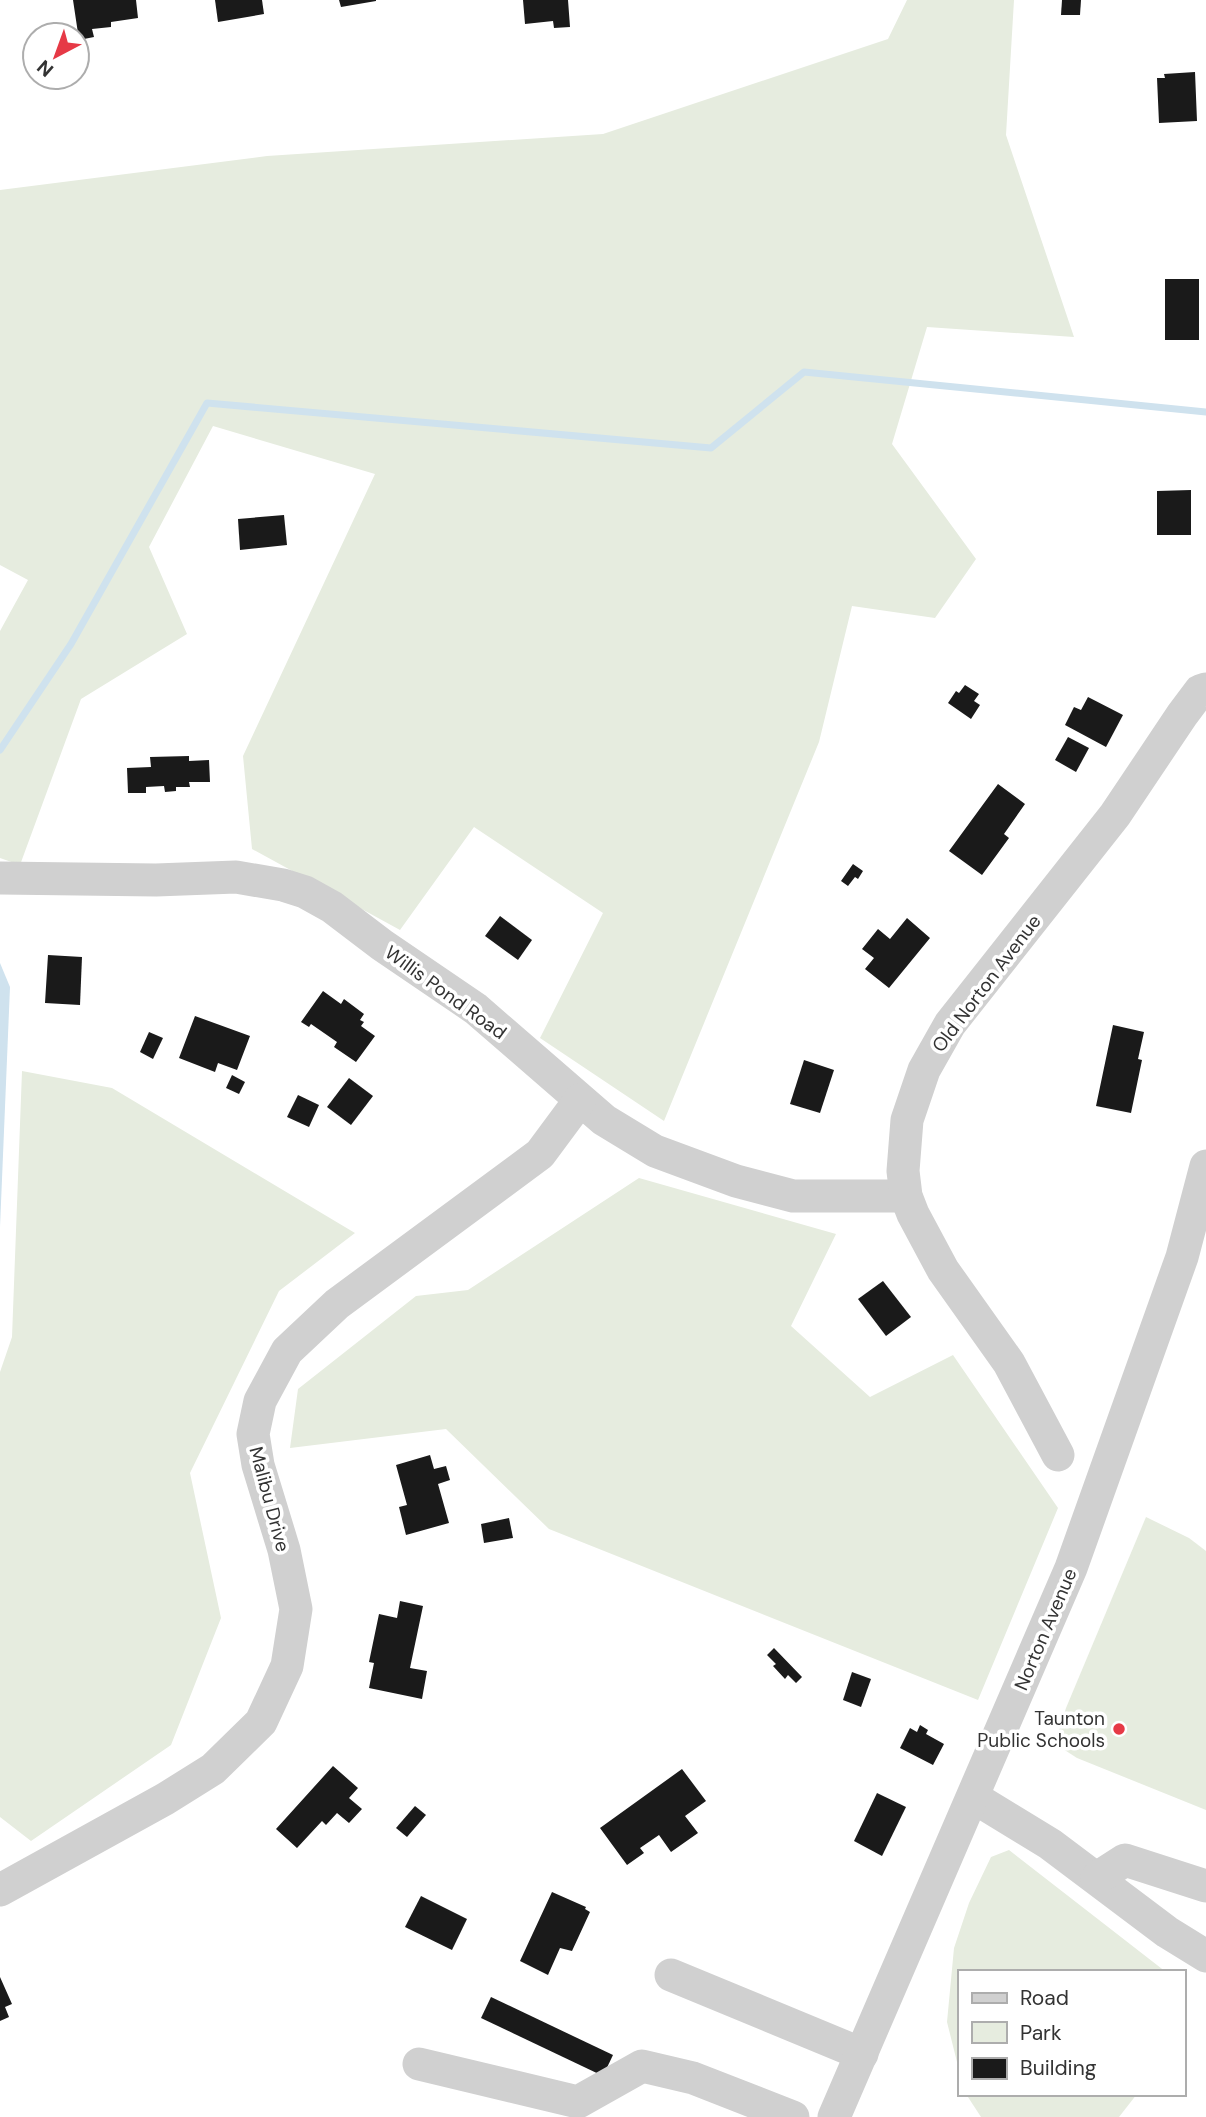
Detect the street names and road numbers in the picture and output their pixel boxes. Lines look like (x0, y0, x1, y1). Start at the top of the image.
street label: Old Norton Avenue (926, 909, 1046, 1057)
street label: Willis Pond Road (380, 940, 511, 1045)
street label: Malibu Drive (243, 1444, 296, 1555)
street label: Norton Avenue (1008, 1564, 1082, 1694)

